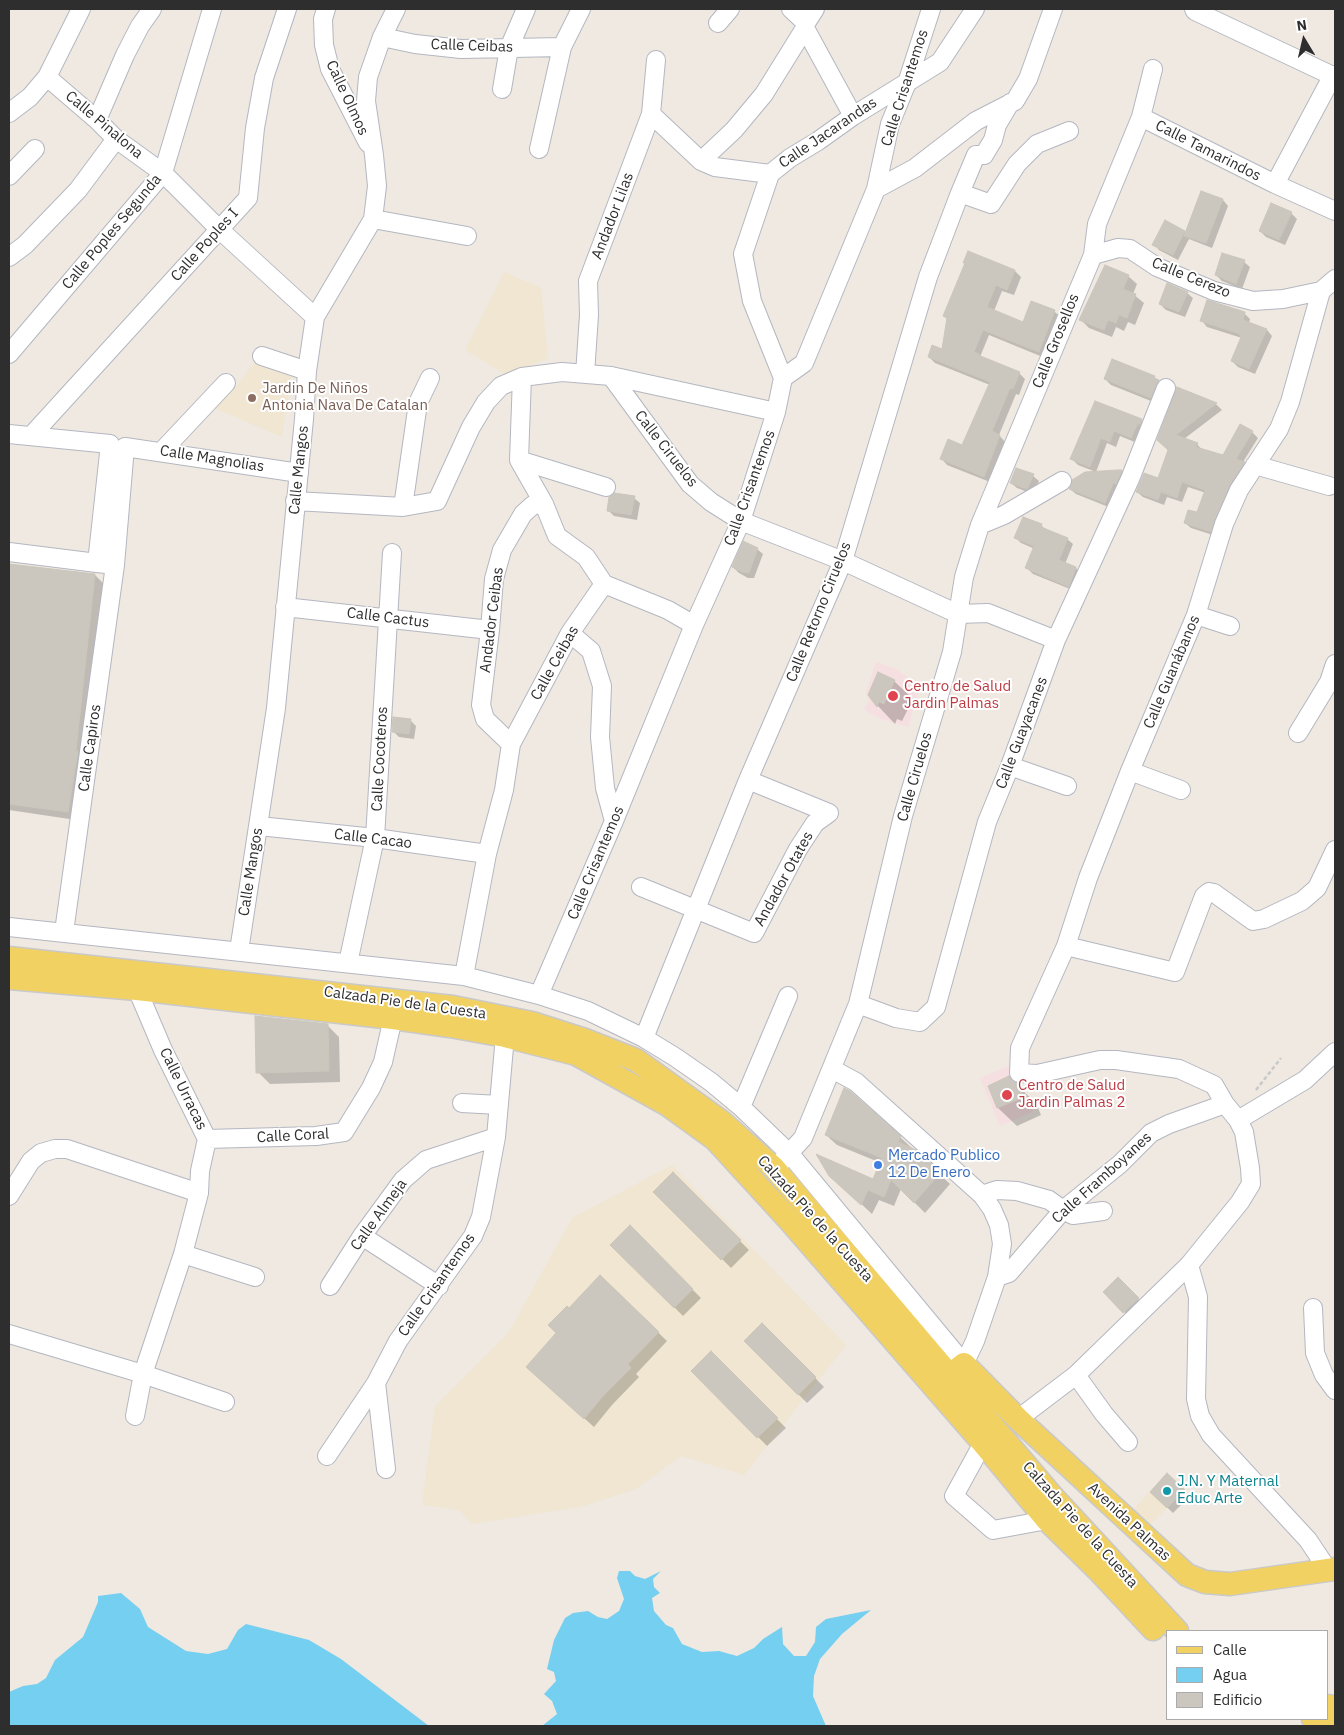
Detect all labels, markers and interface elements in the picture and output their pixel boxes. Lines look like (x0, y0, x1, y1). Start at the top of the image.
north arrow (1279, 15, 1329, 65)
text: N (1295, 16, 1308, 35)
street label: Calle Crisantemos (878, 27, 932, 149)
street label: Calle Ceibas (430, 36, 514, 56)
street label: Calle Olmos (322, 58, 372, 138)
street label: Calle Pinalona (62, 87, 146, 163)
street label: Calle Jacarandas (776, 94, 880, 172)
street label: Calle Tamarindos (1152, 117, 1264, 185)
street label: Andador Lilas (588, 170, 638, 262)
street label: Calle Poples Segunda (59, 171, 165, 293)
street label: Calle Poples I (167, 205, 243, 285)
street label: Calle Cerezo (1149, 254, 1233, 302)
street label: Calle Grosellos (1029, 291, 1083, 391)
place label: Jardin De Niños Antonia Nava De Catalan (262, 380, 428, 415)
marker: Jardin De Niños Antonia Nava De Catalan (246, 392, 258, 404)
street label: Calle Ciruelos (630, 407, 702, 491)
street label: Calle Mangos (285, 425, 313, 515)
street label: Calle Crisantemos (721, 428, 779, 548)
street label: Calle Magnolias (159, 442, 265, 476)
street label: Calle Retorno Ciruelos (783, 539, 855, 685)
street label: Andador Ceibas (477, 566, 507, 674)
street label: Calle Cactus (346, 604, 430, 632)
street label: Calle Guanábanos (1140, 613, 1204, 731)
street label: Calle Ceibas (527, 623, 583, 703)
street label: Calle Guayacanes (992, 674, 1052, 792)
place label: Centro de Salud Jardin Palmas (904, 678, 1011, 713)
marker: Centro de Salud Jardin Palmas (886, 689, 900, 703)
street label: Calle Capiros (75, 703, 105, 793)
street label: Calle Cocoteros (368, 706, 392, 812)
street label: Calle Ciruelos (894, 730, 936, 824)
street label: Calle Crisantemos (564, 803, 628, 923)
street label: Calle Cacao (333, 825, 413, 853)
street label: Calle Mangos (235, 826, 267, 918)
street label: Andador Otates (751, 828, 817, 930)
street label: Calzada Pie de la Cuesta (323, 983, 487, 1023)
street label: Calle Urracas (155, 1045, 211, 1133)
place label: Centro de Salud Jardin Palmas 2 (1018, 1077, 1126, 1112)
marker: Centro de Salud Jardin Palmas 2 (1000, 1088, 1014, 1102)
street label: Calle Coral (256, 1125, 330, 1147)
street label: Calle Framboyanes (1048, 1128, 1156, 1228)
place label: Mercado Publico 12 De Enero (888, 1147, 1000, 1182)
street label: Calzada Pie de la Cuesta (753, 1152, 877, 1286)
marker: Mercado Publico 12 De Enero (872, 1159, 884, 1171)
street label: Calle Almeja (347, 1176, 411, 1254)
street label: Calle Crisantemos (395, 1230, 479, 1340)
street label: Calzada Pie de la Cuesta (1018, 1458, 1142, 1592)
place label: J.N. Y Maternal Educ Arte (1177, 1473, 1279, 1508)
street label: Avenida Palmas (1084, 1479, 1174, 1565)
marker: J.N. Y Maternal Educ Arte (1161, 1485, 1173, 1497)
legend (1166, 1630, 1329, 1720)
text: Calle (1213, 1640, 1247, 1659)
text: Agua (1213, 1665, 1247, 1684)
text: Edificio (1213, 1690, 1262, 1709)

